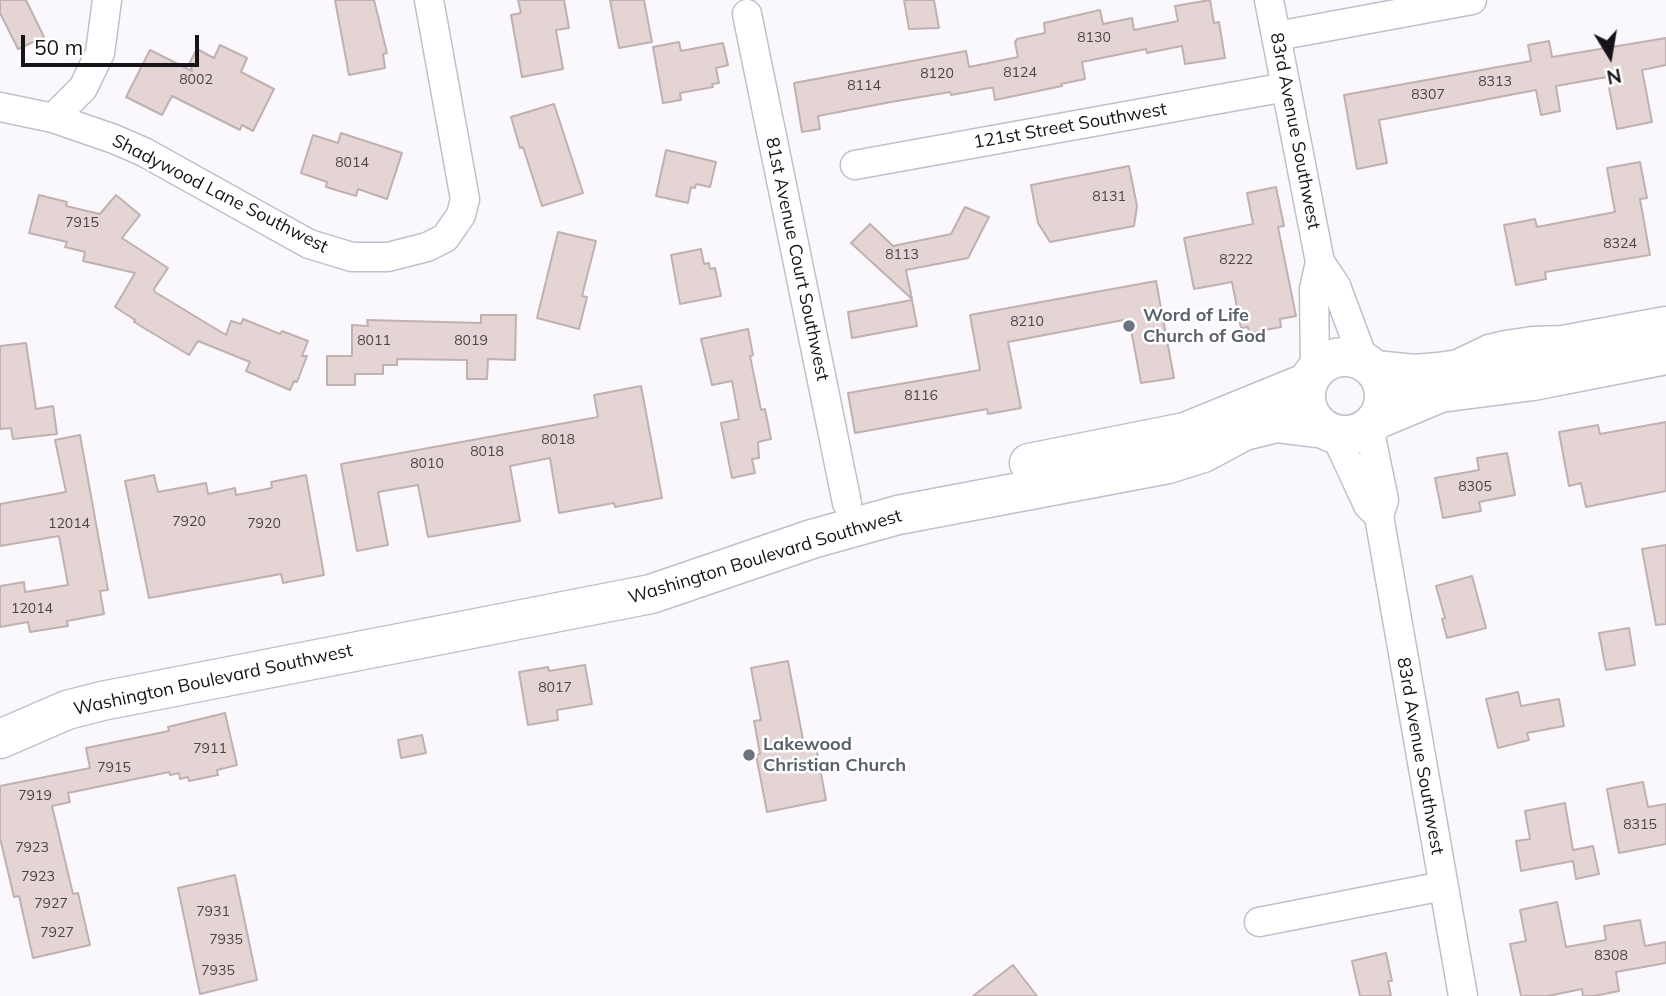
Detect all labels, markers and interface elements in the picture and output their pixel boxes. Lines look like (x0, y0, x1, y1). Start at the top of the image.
scale bar (24, 21, 203, 65)
north arrow (1575, 21, 1645, 91)
house number: 8130 (1077, 30, 1111, 46)
street label: 83rd Avenue Southwest (1265, 31, 1325, 231)
text: 50 m (34, 34, 83, 60)
text: N (1605, 63, 1623, 90)
house number: 8124 (1003, 65, 1037, 81)
house number: 8120 (920, 66, 954, 82)
house number: 8002 (179, 72, 213, 88)
house number: 8313 (1478, 74, 1512, 90)
house number: 8114 (847, 78, 881, 94)
house number: 8307 (1411, 87, 1445, 103)
street label: 121st Street Southwest (972, 98, 1168, 154)
street label: Shadywood Lane Southwest (108, 130, 332, 258)
street label: 81st Avenue Court Southwest (761, 135, 833, 383)
house number: 8014 (335, 155, 369, 171)
house number: 8131 (1092, 189, 1126, 205)
house number: 7915 (65, 215, 99, 231)
house number: 8324 (1603, 236, 1637, 252)
house number: 8113 (885, 247, 919, 263)
house number: 8222 (1219, 252, 1253, 268)
place label: Word of Life Church of God (1143, 305, 1266, 348)
house number: 8210 (1010, 314, 1044, 330)
marker: Word of Life Church of God (1121, 318, 1137, 334)
house number: 8011 (357, 333, 391, 349)
house number: 8019 (454, 333, 488, 349)
house number: 8116 (904, 388, 938, 404)
house number: 8018 (541, 432, 575, 448)
house number: 8018 (470, 444, 504, 460)
house number: 8010 (410, 456, 444, 472)
house number: 8305 (1458, 479, 1492, 495)
street label: Washington Boulevard Southwest (626, 505, 904, 609)
house number: 7920 (172, 514, 206, 530)
house number: 12014 (48, 516, 90, 532)
house number: 7920 (247, 516, 281, 532)
house number: 12014 (11, 601, 53, 617)
street label: Washington Boulevard Southwest (72, 640, 354, 720)
street label: 83rd Avenue Southwest (1392, 656, 1448, 856)
house number: 8017 (538, 680, 572, 696)
place label: Lakewood Christian Church (763, 734, 906, 776)
house number: 7911 (193, 741, 227, 757)
marker: Lakewood Christian Church (741, 747, 757, 763)
house number: 7915 (97, 760, 131, 776)
house number: 7919 (18, 788, 52, 804)
house number: 8315 (1623, 817, 1657, 833)
house number: 7923 (15, 840, 49, 856)
house number: 7923 (21, 869, 55, 885)
house number: 7927 (34, 896, 68, 912)
house number: 7931 (196, 904, 230, 920)
house number: 7927 (40, 925, 74, 941)
house number: 7935 (209, 932, 243, 948)
house number: 8308 (1594, 948, 1628, 964)
house number: 7935 (201, 963, 235, 979)

